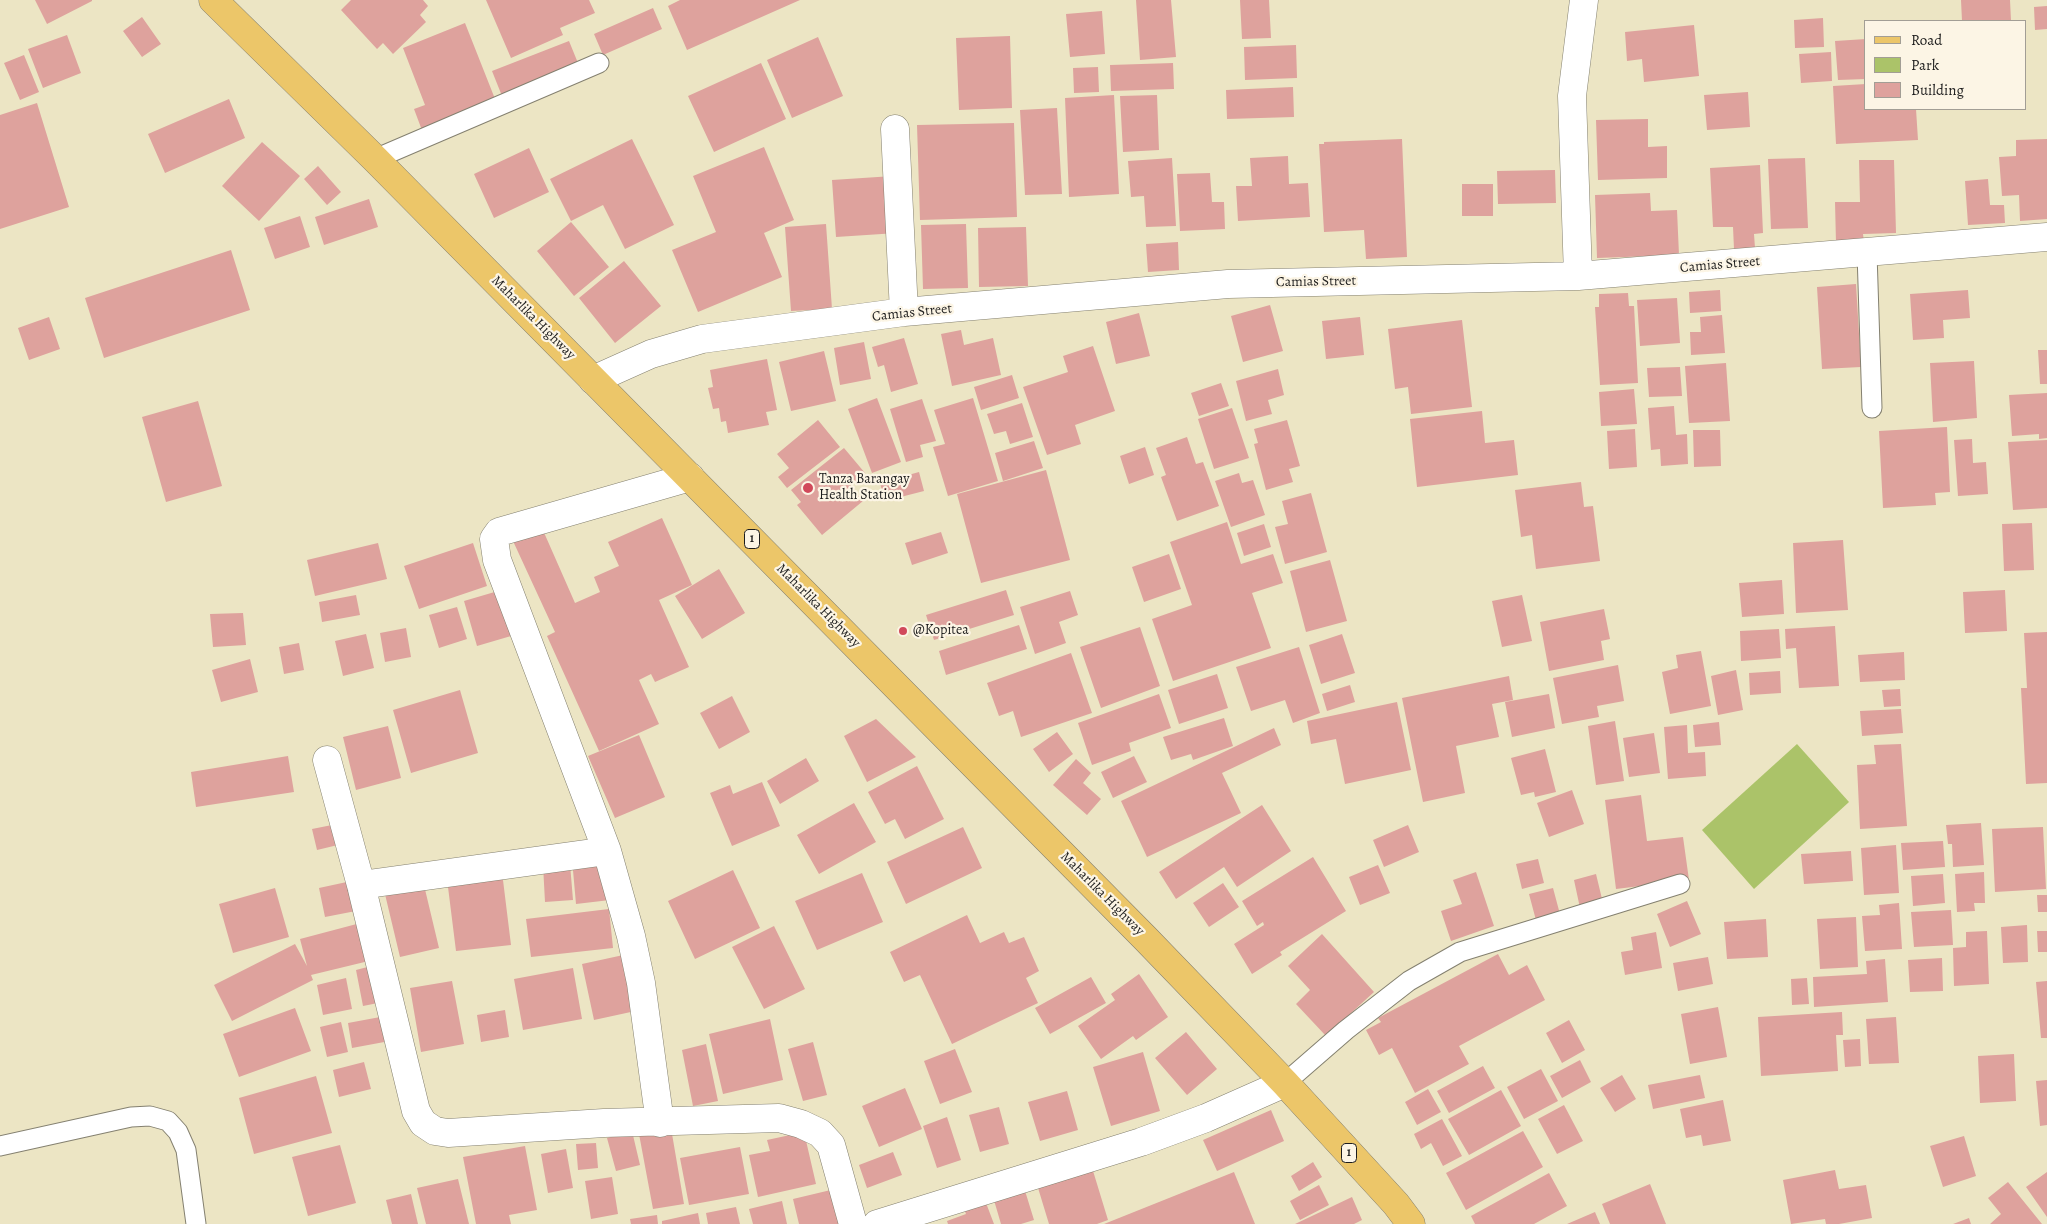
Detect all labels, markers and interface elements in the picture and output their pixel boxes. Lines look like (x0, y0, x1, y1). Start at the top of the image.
legend (1864, 20, 2027, 110)
text: Road (1911, 30, 1942, 50)
text: Park (1911, 55, 1939, 75)
text: Building (1911, 80, 1964, 100)
street label: Camias Street (1679, 253, 1761, 277)
street label: Maharlika Highway (488, 273, 578, 363)
street label: Camias Street (1276, 273, 1356, 291)
street label: Camias Street (871, 300, 953, 326)
place label: Tanza Barangay Health Station (819, 472, 910, 504)
marker: Tanza Barangay Health Station (801, 481, 815, 495)
road number: 1 (744, 530, 760, 548)
street label: Maharlika Highway (773, 561, 863, 651)
place label: @Kopitea (913, 623, 969, 639)
marker: @Kopitea (897, 625, 909, 637)
street label: Maharlika Highway (1057, 849, 1147, 939)
road number: 1 (1342, 1144, 1356, 1162)

